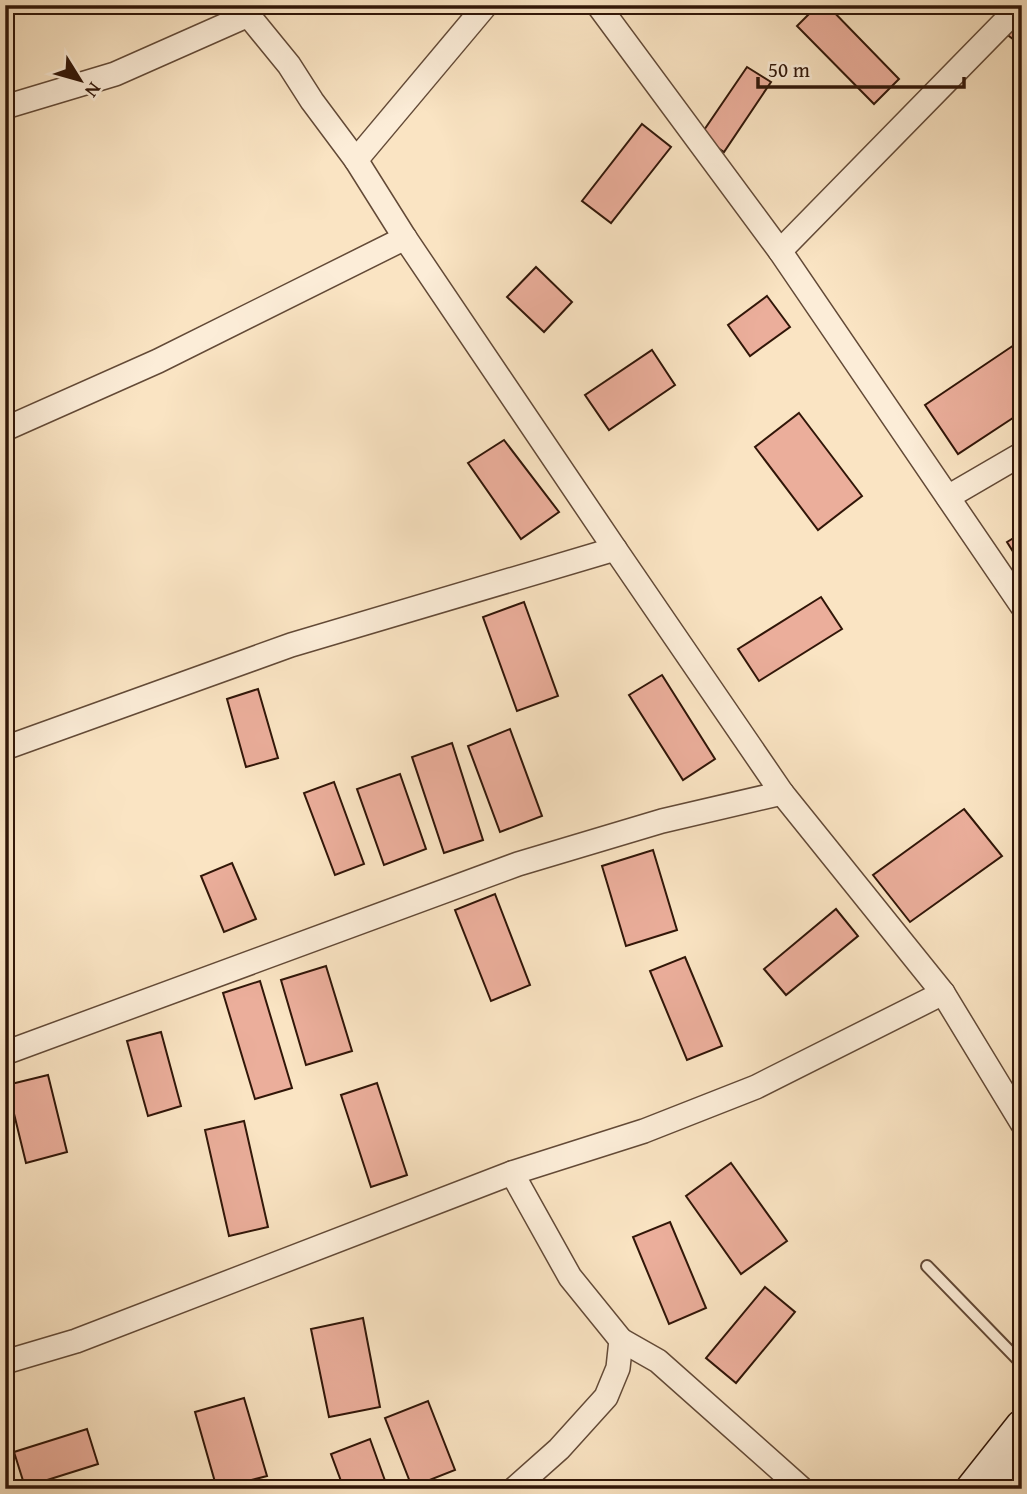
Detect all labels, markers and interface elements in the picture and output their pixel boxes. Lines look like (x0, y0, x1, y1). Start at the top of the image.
north arrow (46, 46, 116, 116)
scale bar (758, 46, 964, 90)
text: 50 m (768, 54, 810, 85)
text: N (78, 77, 109, 104)

